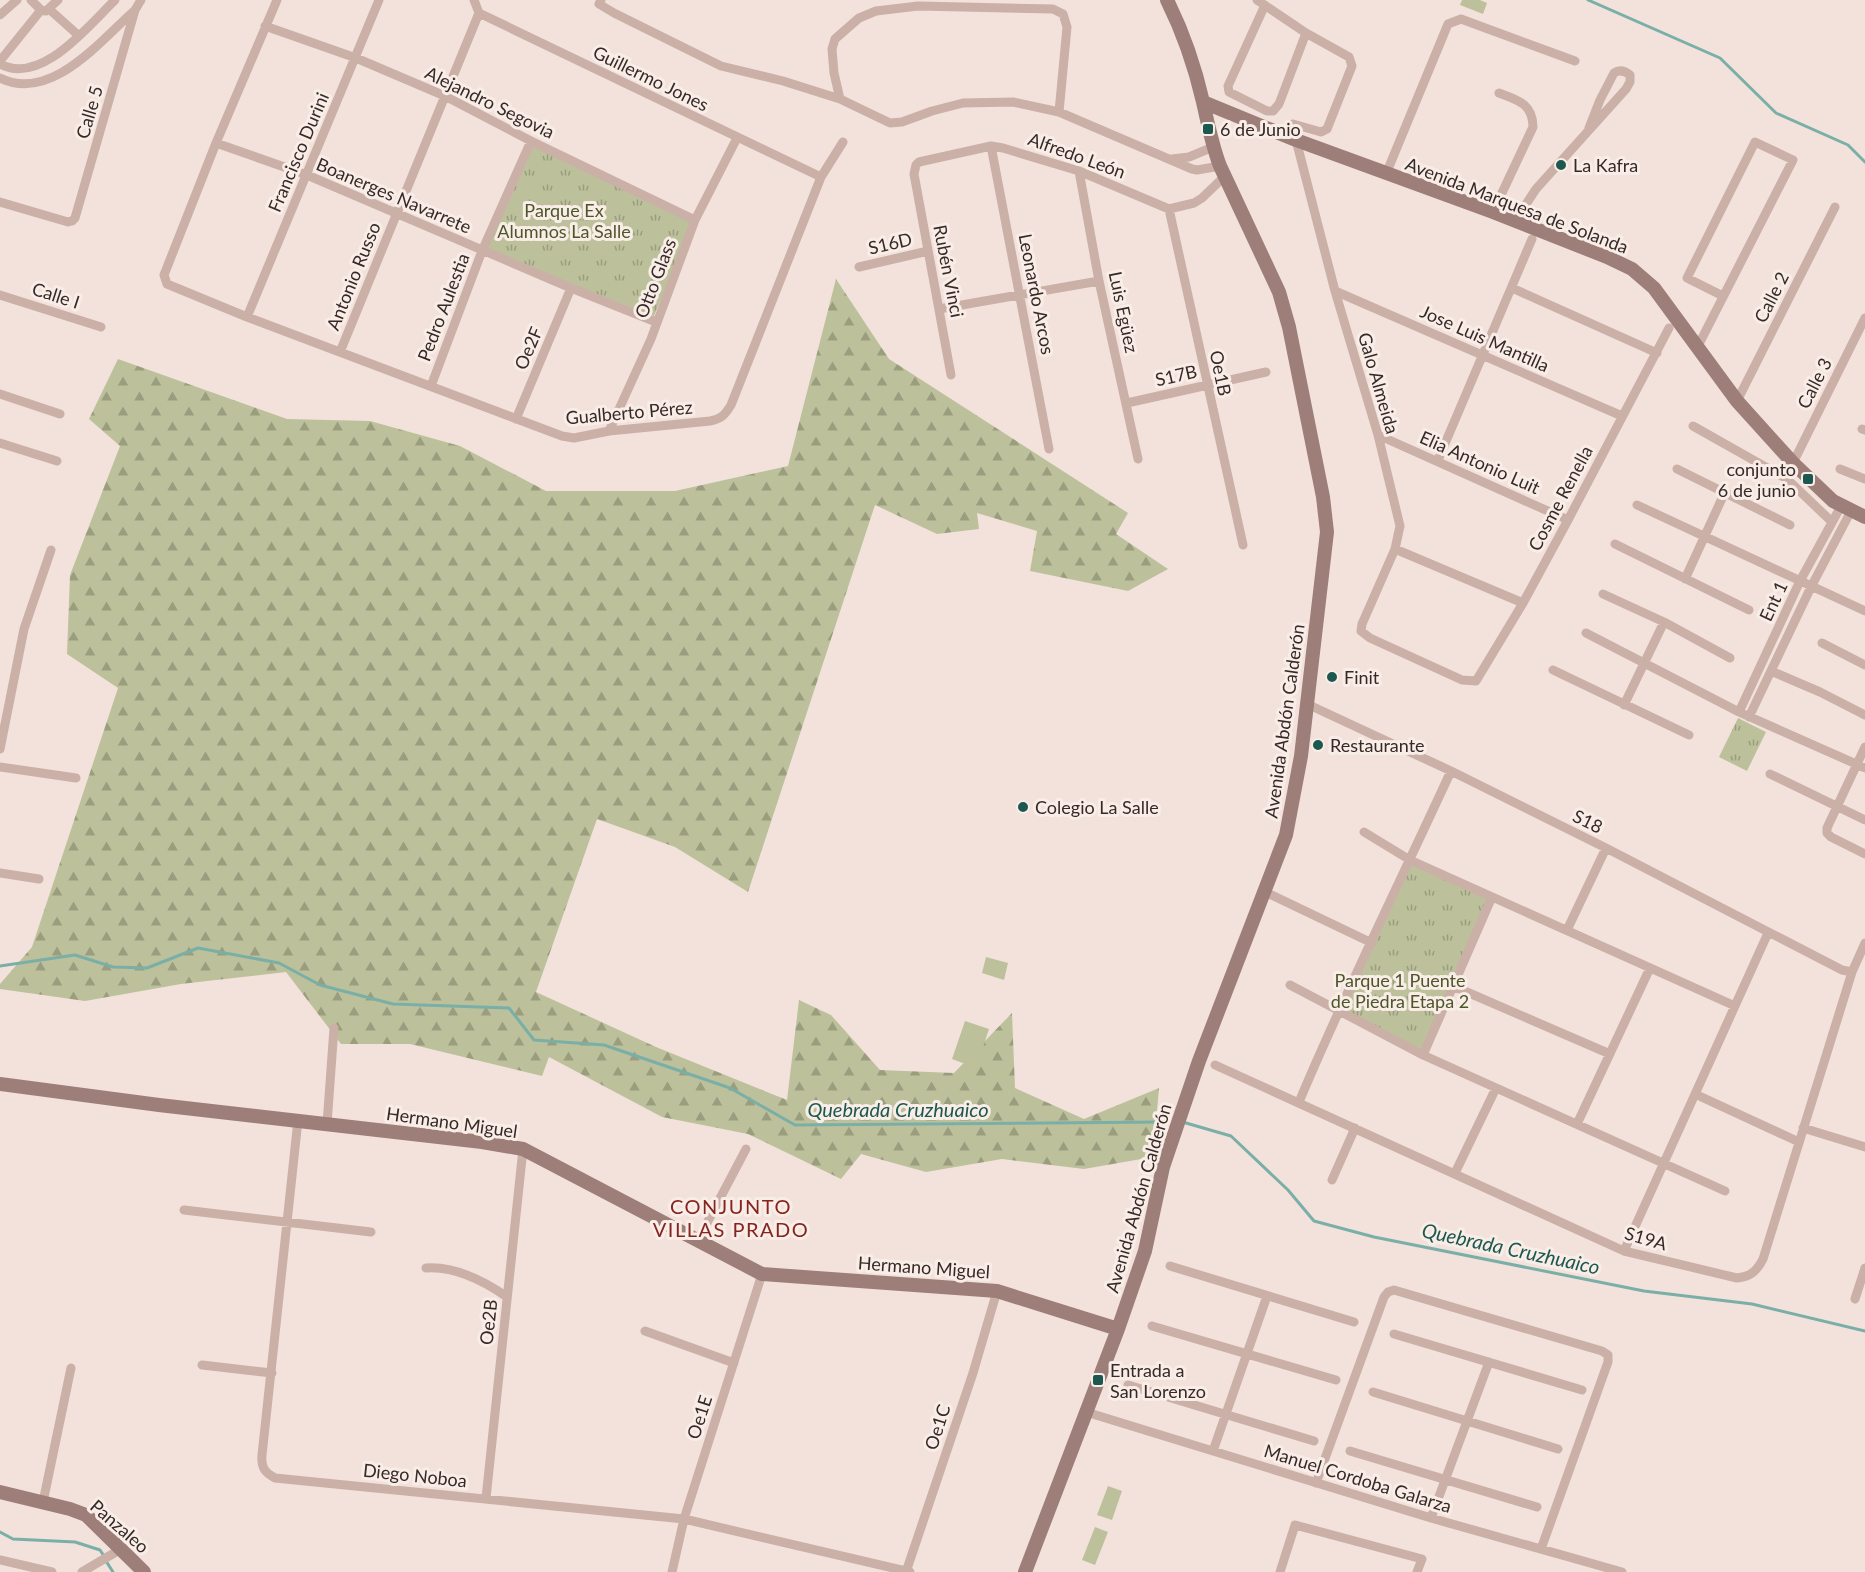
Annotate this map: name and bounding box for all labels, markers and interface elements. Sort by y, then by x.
street label: Guillermo Jones [590,41,713,116]
street label: Alejandro Segovia [422,61,558,143]
street label: Calle 5 [71,83,107,141]
street label: Francisco Durini [263,89,333,215]
place label: 6 de Junio [1220,118,1301,140]
marker: 6 de Junio [1201,122,1215,136]
street label: Alfredo León [1025,127,1129,183]
street label: Boanerges Navarrete [313,152,475,238]
street label: Avenida Marquesa de Solanda [1402,152,1632,258]
place label: La Kafra [1573,154,1638,176]
marker: La Kafra [1554,158,1568,172]
park label: Parque Ex Alumnos La Salle [497,199,631,242]
street label: Antonio Russo [321,219,385,333]
street label: Rubén Vinci [929,223,969,319]
street label: S16D [866,227,914,259]
street label: Leonardo Arcos [1015,232,1060,356]
street label: Otto Glass [630,235,680,321]
street label: Pedro Aulestia [412,250,474,364]
street label: Calle 2 [1749,268,1793,326]
street label: Luis Egüez [1105,269,1143,355]
street label: Calle I [29,277,83,313]
street label: Jose Luis Mantilla [1417,300,1553,376]
street label: Oe2F [509,323,547,373]
street label: Galo Almeida [1354,330,1404,436]
street label: Oe1B [1205,348,1237,398]
street label: Calle 3 [1792,354,1836,412]
street label: S17B [1153,360,1199,390]
street label: Gualberto Pérez [565,395,693,429]
street label: Elia Antonio Luit [1416,426,1544,499]
street label: Cosme Renella [1523,442,1597,554]
place label: conjunto 6 de junio [1718,458,1796,501]
marker: conjunto 6 de junio [1801,472,1815,486]
street label: Ent 1 [1754,578,1792,624]
street label: Avenida Abdón Calderón [1259,623,1309,819]
place label: Finit [1344,666,1380,688]
marker: Finit [1325,670,1339,684]
place label: Restaurante [1330,734,1425,756]
marker: Restaurante [1311,738,1325,752]
place label: Colegio La Salle [1035,796,1159,818]
marker: Colegio La Salle [1016,800,1030,814]
street label: S18 [1569,804,1607,838]
park label: Parque 1 Puente de Piedra Etapa 2 [1331,969,1469,1012]
water label: Quebrada Cruzhuaico [807,1097,989,1121]
street label: Avenida Abdón Calderón [1100,1101,1176,1295]
street label: Hermano Miguel [385,1102,519,1142]
district label: CONJUNTO VILLAS PRADO [653,1194,809,1241]
water label: Quebrada Cruzhuaico [1420,1217,1602,1279]
street label: S19A [1622,1222,1670,1255]
street label: Hermano Miguel [857,1251,991,1283]
street label: Oe2B [475,1298,501,1346]
place label: Entrada a San Lorenzo [1110,1359,1206,1402]
marker: Entrada a San Lorenzo [1091,1373,1105,1387]
street label: Oe1E [682,1392,716,1442]
street label: Oe1C [919,1402,955,1452]
street label: Manuel Cordoba Galarza [1262,1439,1454,1517]
street label: Diego Noboa [362,1459,468,1491]
street label: Panzaleo [86,1495,154,1557]

